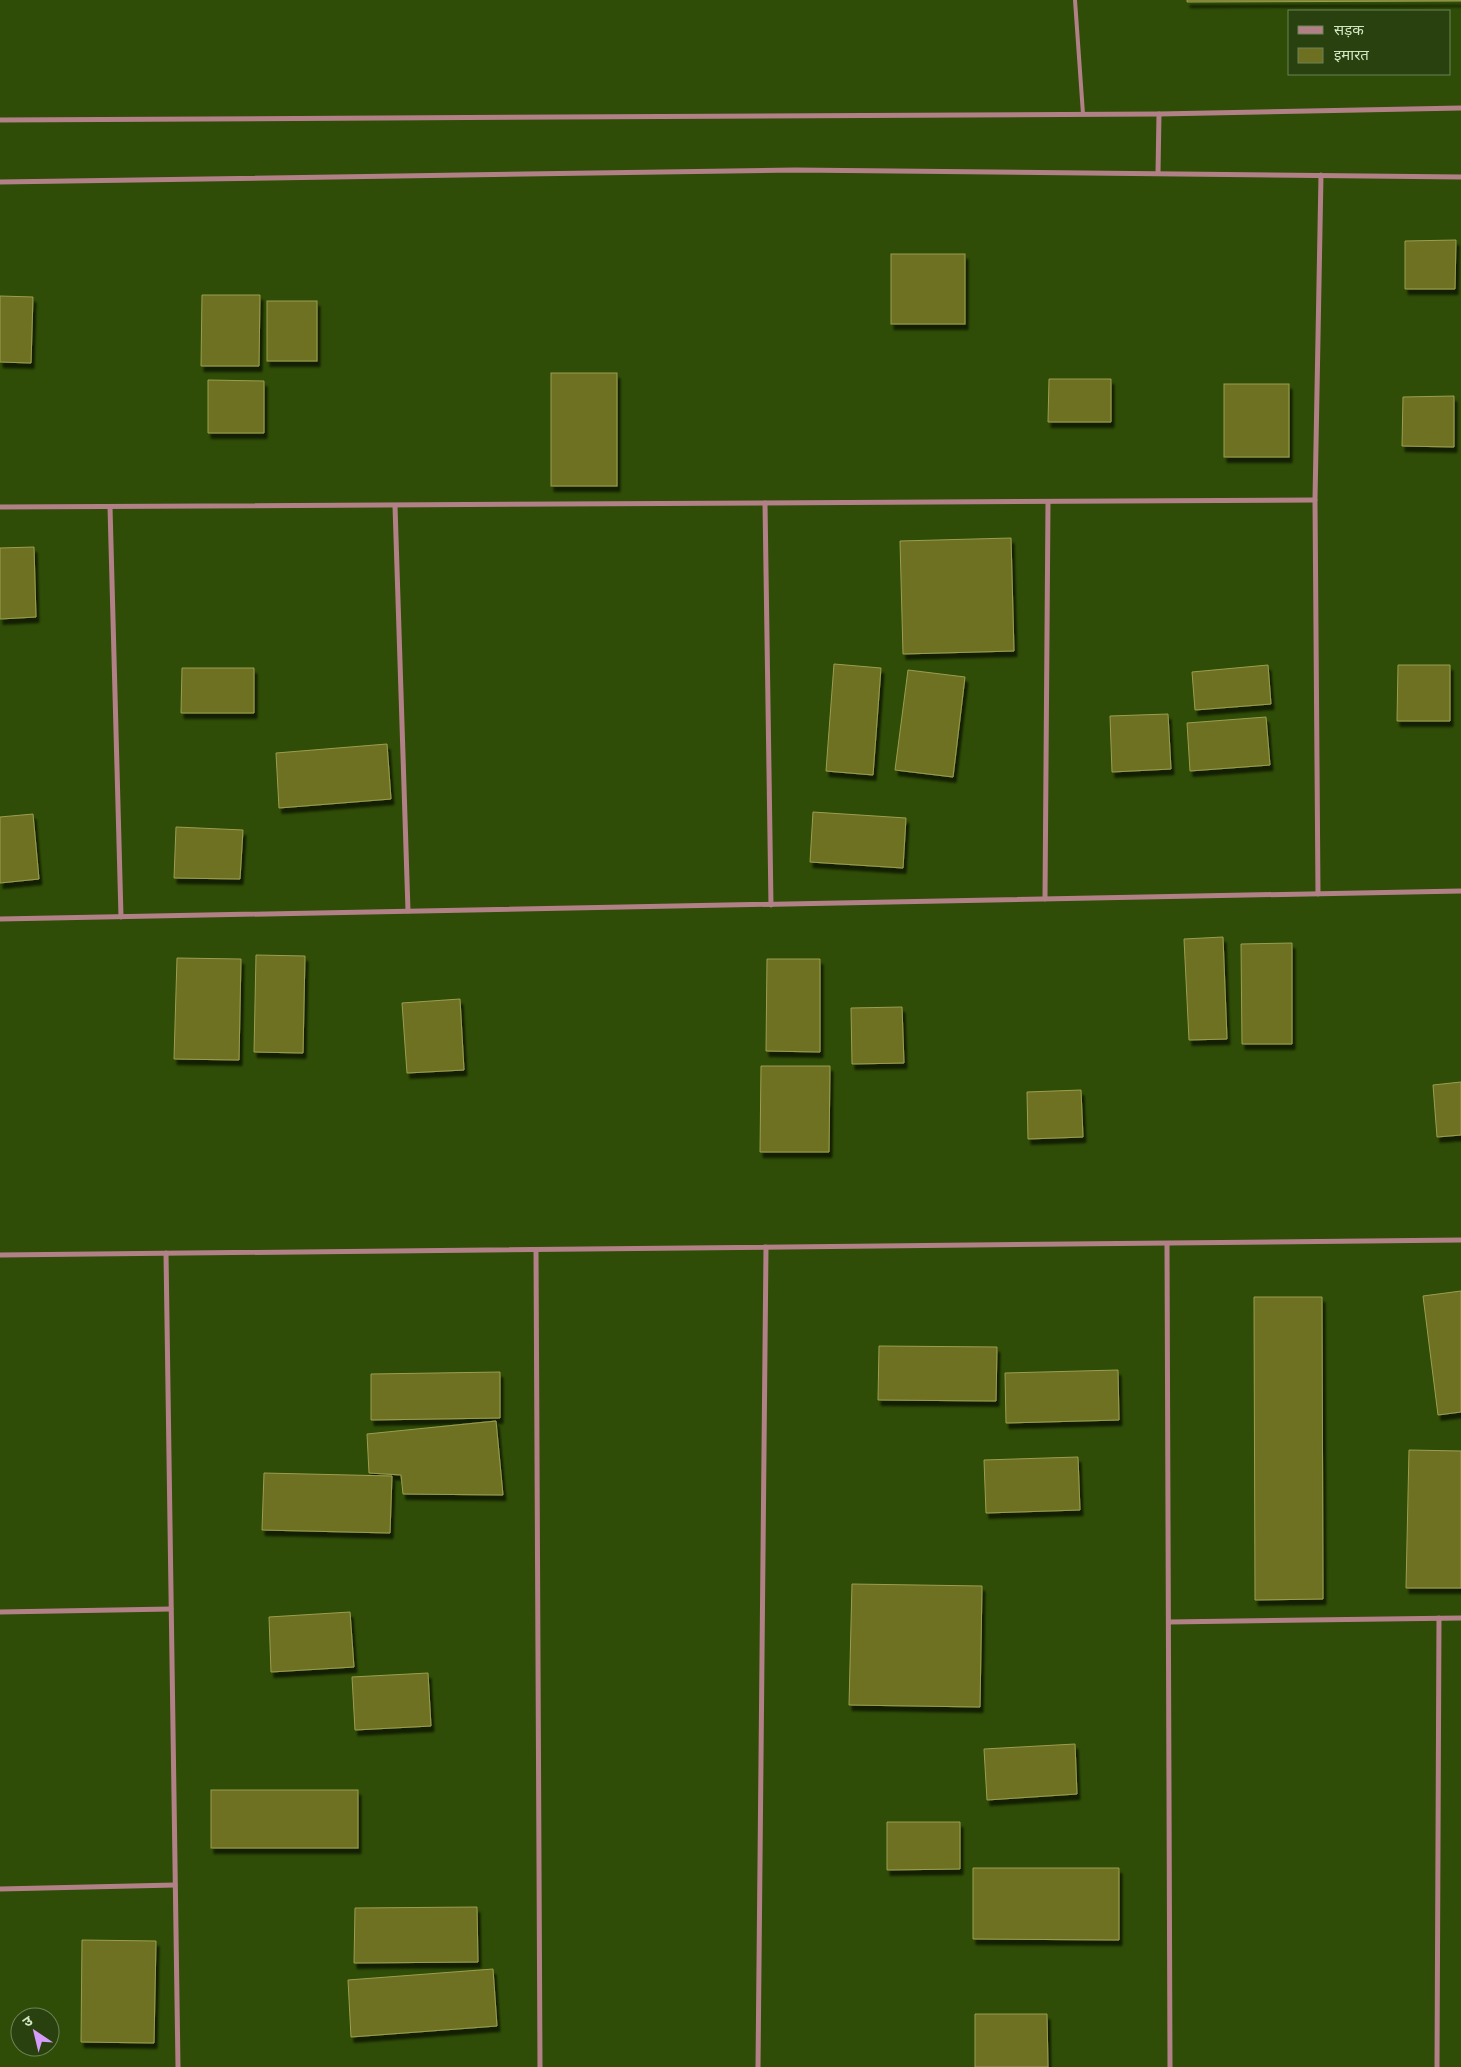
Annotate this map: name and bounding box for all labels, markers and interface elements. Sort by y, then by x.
legend [1288,10,1451,75]
text: सड़क [1334,21,1364,39]
text: इमारत [1334,46,1369,64]
north arrow [10,2007,60,2057]
text: उ [20,2012,37,2031]

